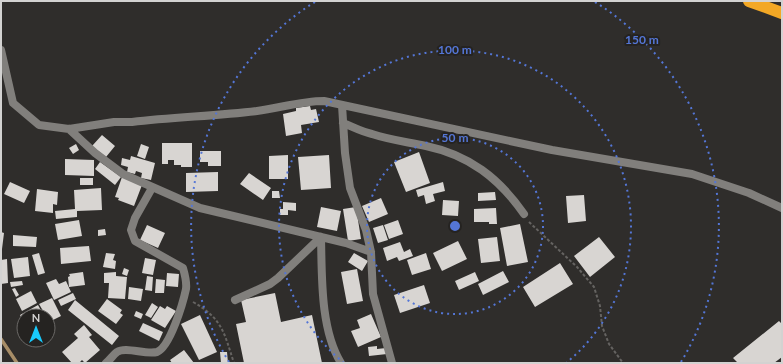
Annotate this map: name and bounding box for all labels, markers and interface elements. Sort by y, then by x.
text: 150 m [625,32,659,47]
text: 100 m [438,42,472,57]
text: 50 m [442,130,468,145]
centre of rings [448,219,462,233]
north arrow [16,308,56,348]
text: N [32,311,40,324]

